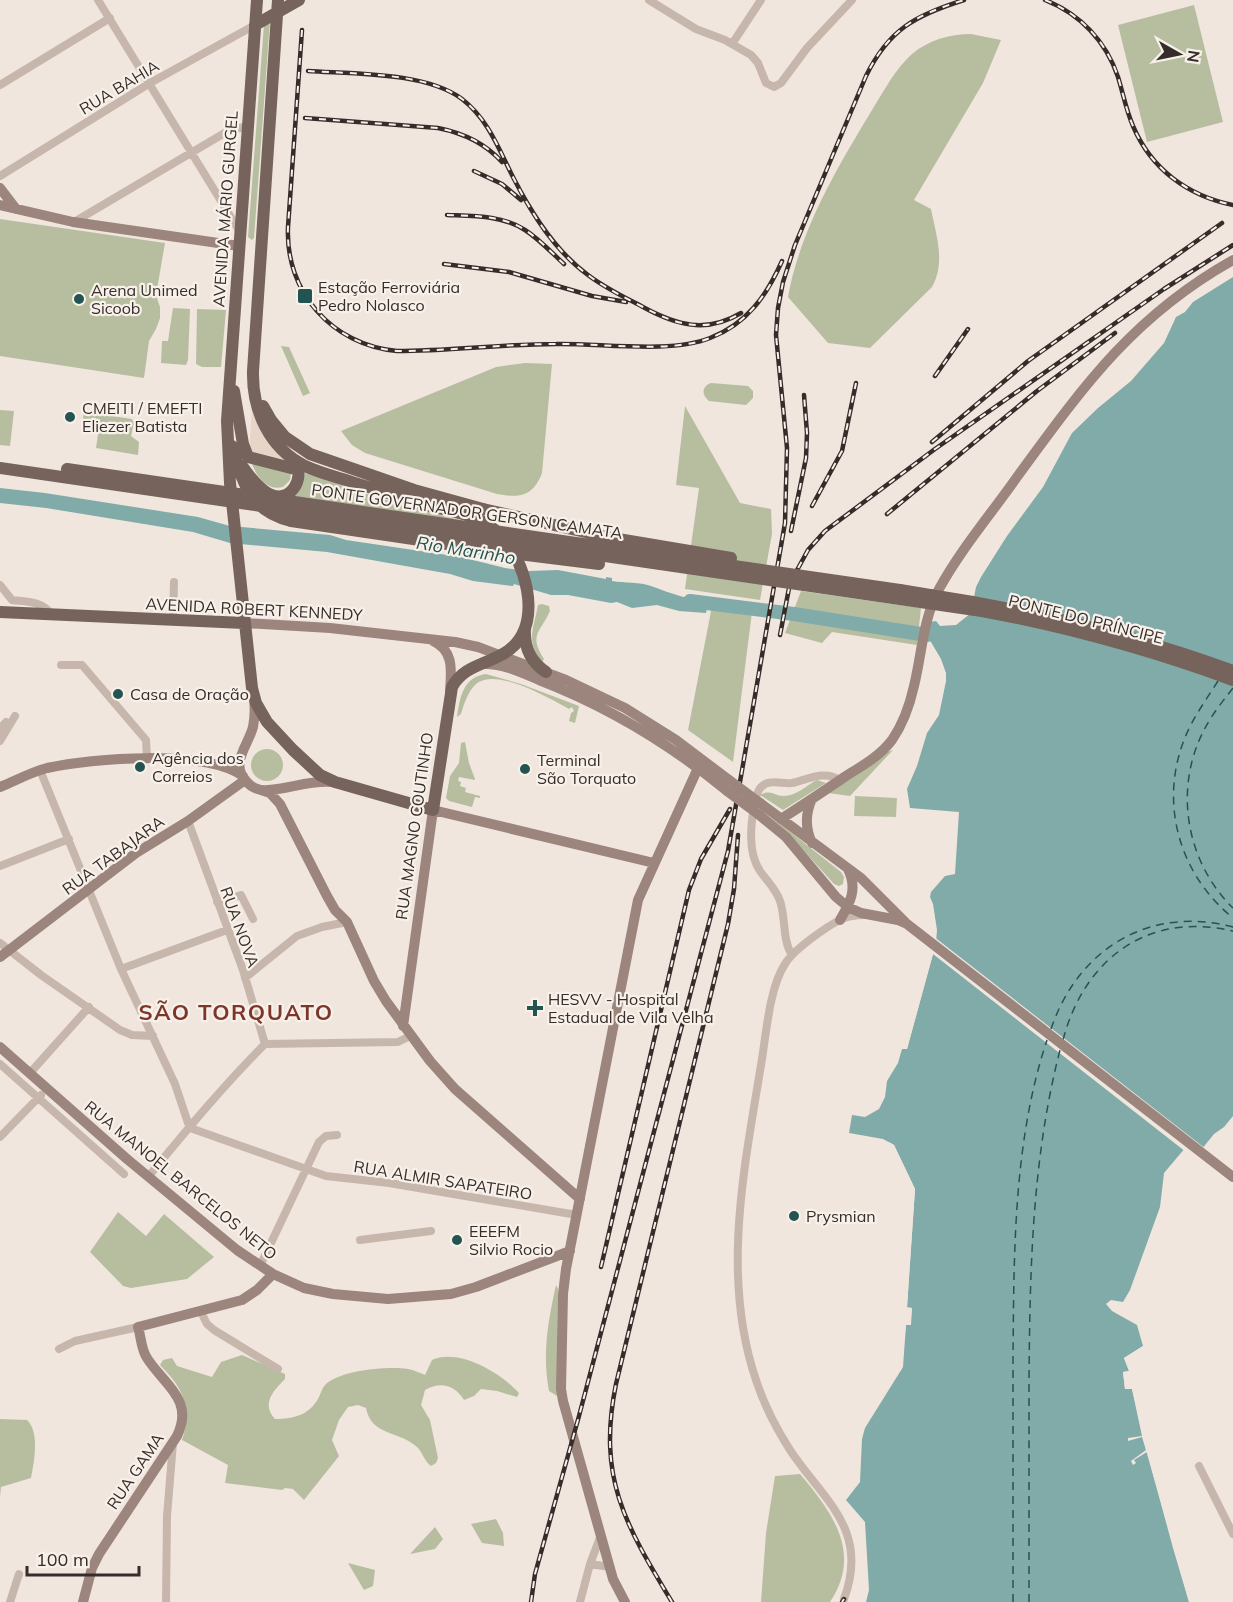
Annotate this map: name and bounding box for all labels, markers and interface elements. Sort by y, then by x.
north arrow [1149,24,1209,84]
text: N [1183,49,1205,64]
street label: RUA BAHIA [76,55,163,119]
street label: AVENIDA MÁRIO GURGEL [208,110,242,308]
place label: Estação Ferroviária Pedro Nolasco [318,277,460,315]
place label: Arena Unimed Sicoob [91,280,198,318]
marker: Estação Ferroviária Pedro Nolasco [296,287,314,305]
marker: Arena Unimed Sicoob [72,292,86,306]
place label: CMEITI / EMEFTI Eliezer Batista [82,398,202,436]
marker: CMEITI / EMEFTI Eliezer Batista [63,410,77,424]
street label: PONTE GOVERNADOR GERSON CAMATA [310,479,624,543]
water label: Rio Marinho [415,531,517,569]
street label: PONTE DO PRÍNCIPE [1007,590,1165,648]
street label: AVENIDA ROBERT KENNEDY [145,593,363,625]
place label: Casa de Oração [130,684,249,704]
marker: Casa de Oração [111,687,125,701]
street label: RUA MAGNO COUTINHO [391,731,437,921]
place label: Agência dos Correios [152,748,244,786]
place label: Terminal São Torquato [537,750,636,788]
marker: Agência dos Correios [133,760,147,774]
marker: Terminal São Torquato [518,762,532,776]
street label: RUA TABAJARA [58,811,168,899]
street label: RUA NOVA [216,884,264,970]
place label: HESVV - Hospital Estadual de Vila Velha [548,989,714,1027]
district label: SÃO TORQUATO [138,998,334,1026]
marker: HESVV - Hospital Estadual de Vila Velha [526,999,544,1017]
street label: RUA MANOEL BARCELOS NETO [81,1096,281,1264]
street label: RUA ALMIR SAPATEIRO [352,1156,534,1204]
place label: Prysmian [806,1206,876,1226]
marker: Prysmian [787,1209,801,1223]
place label: EEEFM Silvio Rocio [469,1221,553,1259]
marker: EEEFM Silvio Rocio [450,1233,464,1247]
street label: RUA GAMA [102,1429,168,1513]
scale bar [27,1539,140,1577]
text: 100 m [36,1548,89,1571]

